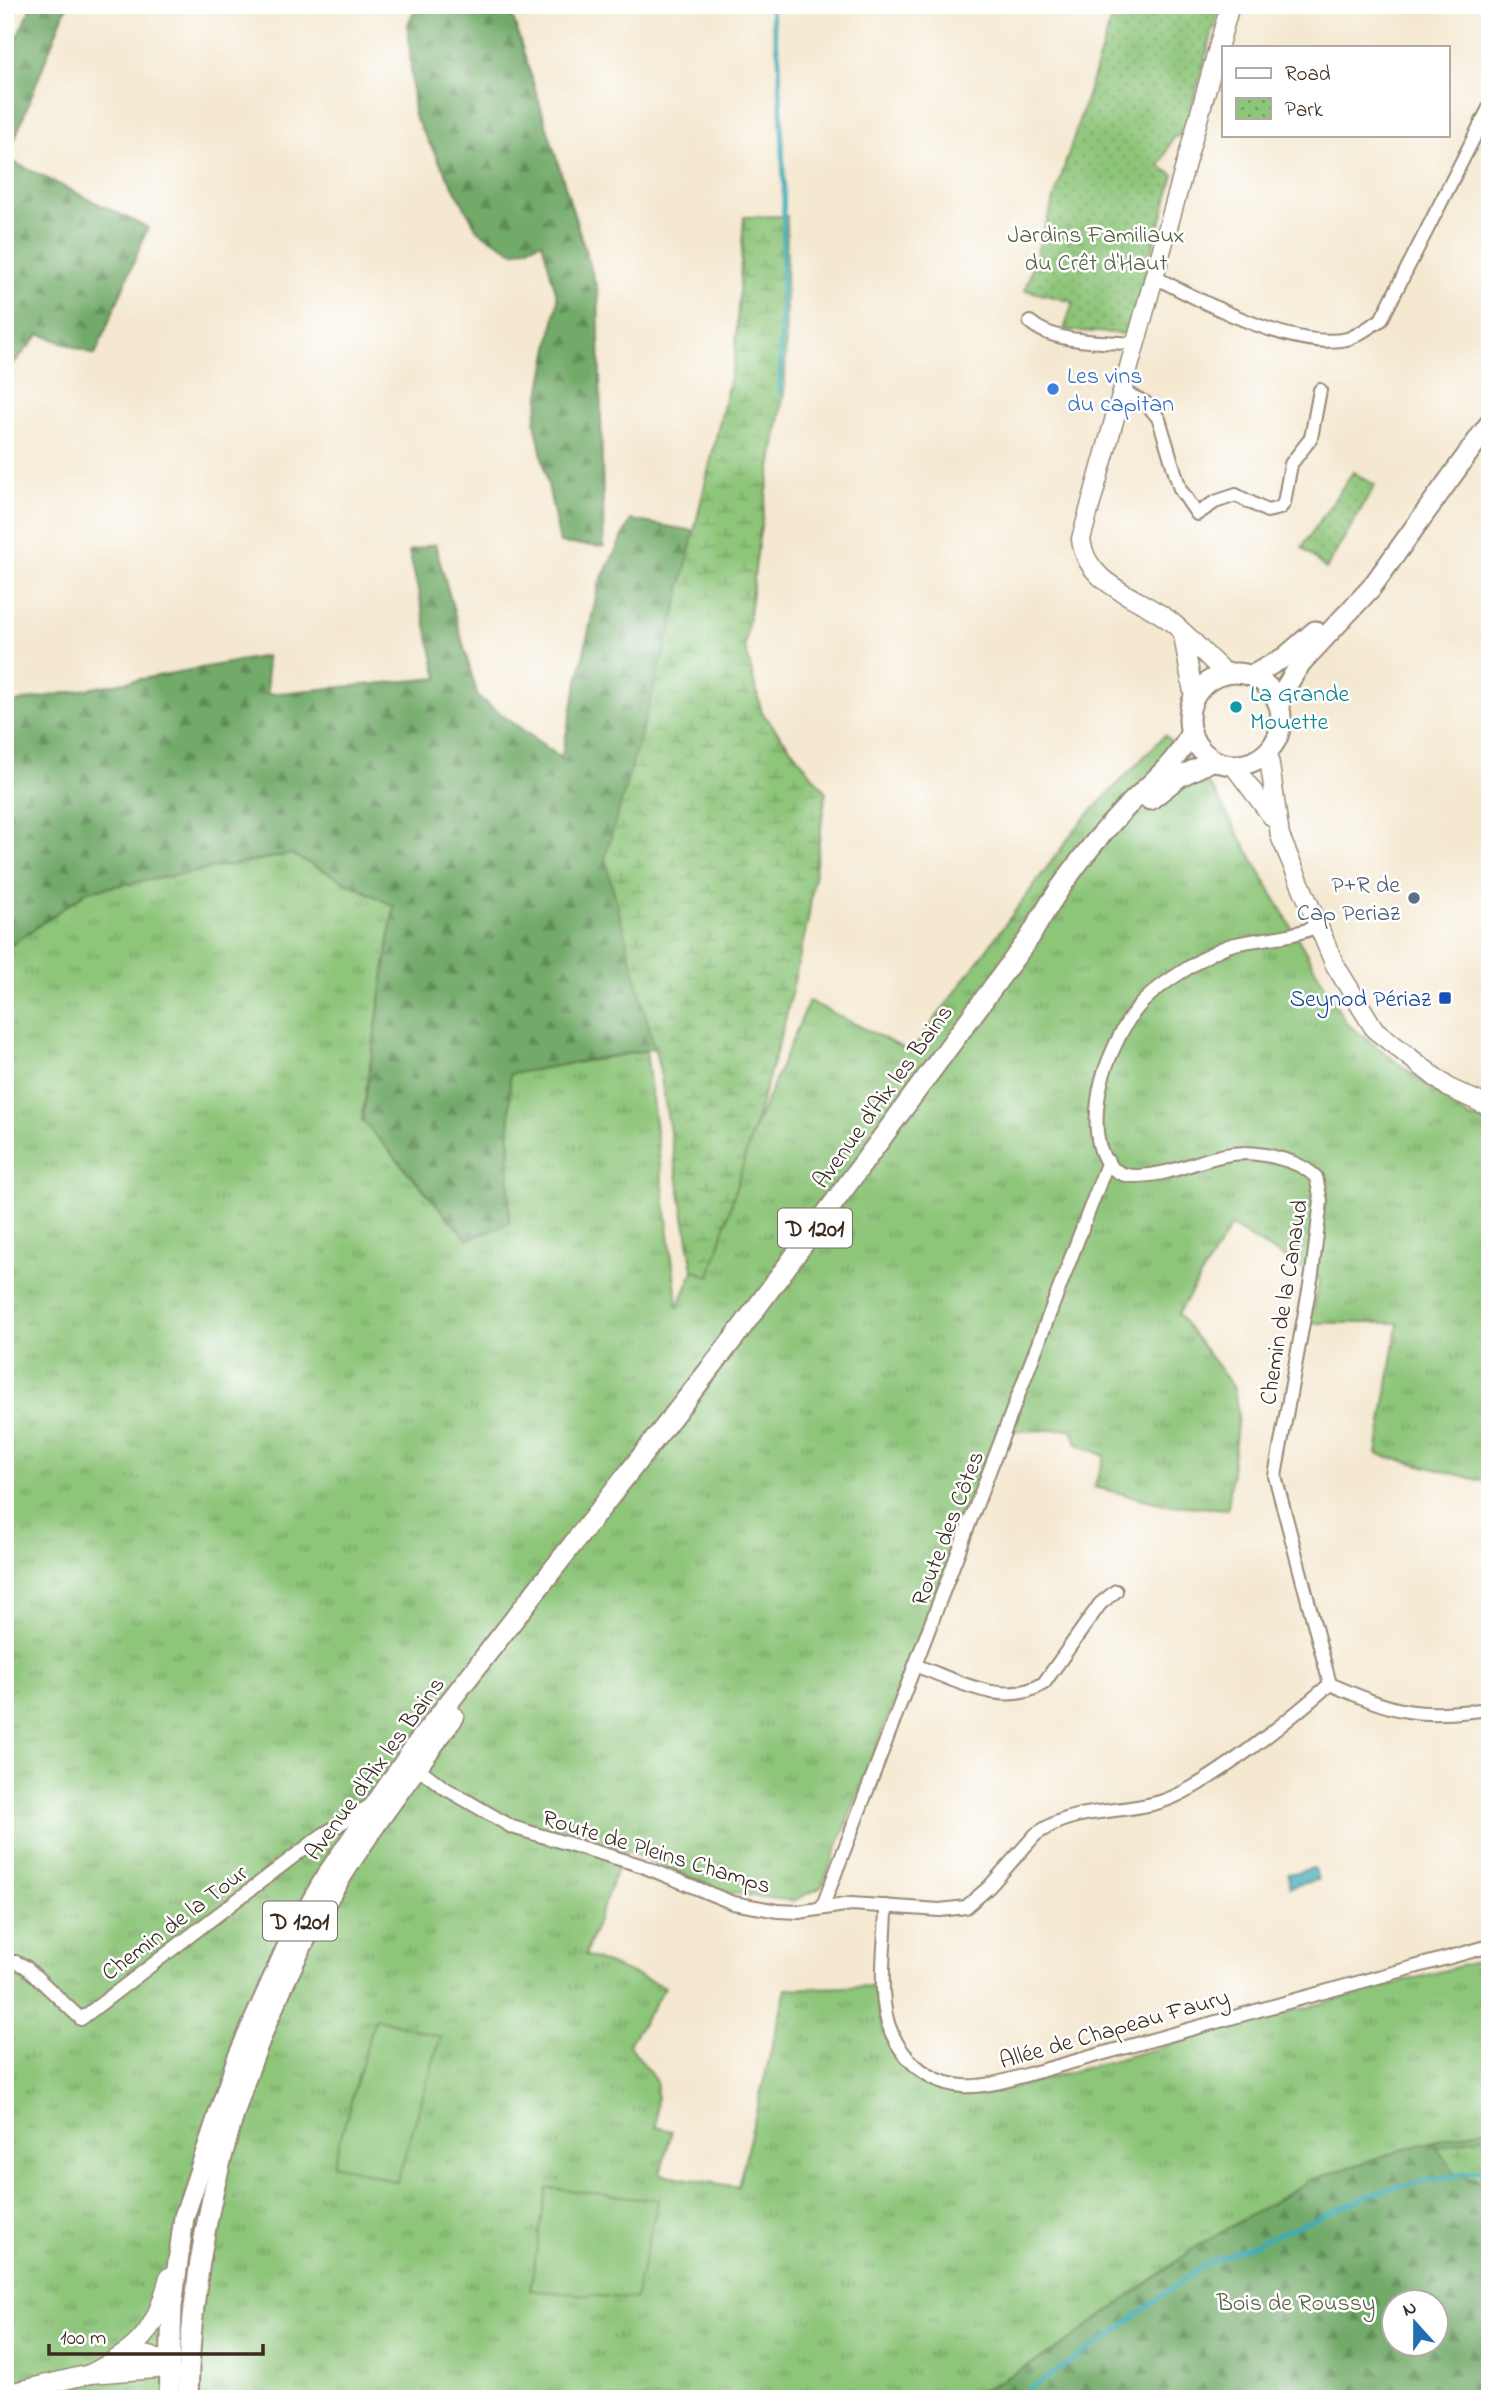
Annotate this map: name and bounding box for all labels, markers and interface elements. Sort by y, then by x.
legend [1222,46,1450,136]
text: Road [1285,60,1331,90]
text: Park [1285,96,1324,126]
park label: Jardins Familiaux du Crêt d'Haut [1007,219,1185,282]
place label: Les vins du capitan [1067,360,1174,423]
marker: Les vins du capitan [1045,381,1061,397]
place label: La Grande Mouette [1250,678,1350,741]
marker: La Grande Mouette [1228,699,1244,715]
place label: P+R de Cap Periaz [1297,869,1401,932]
marker: P+R de Cap Periaz [1406,890,1422,906]
place label: Seynod Périaz [1290,983,1432,1019]
marker: Seynod Périaz [1437,990,1453,1006]
street label: Avenue d'Aix les Bains [805,998,963,1197]
street label: Chemin de la Canaud [1252,1197,1319,1408]
road number: D 1201 [778,1208,852,1247]
street label: Route des Côtes [904,1446,995,1611]
street label: Avenue d'Aix les Bains [297,1670,455,1869]
street label: Route de Pleins Champs [538,1802,775,1905]
street label: Chemin de la Tour [95,1857,257,1991]
road number: D 1201 [263,1902,337,1940]
street label: Allée de Chapeau Faury [996,1981,1234,2081]
park label: Bois de Roussy [1216,2287,1375,2323]
north arrow [1380,2288,1450,2358]
text: N [1399,2294,1421,2324]
scale bar [49,2313,262,2357]
text: 100 m [60,2324,106,2354]

